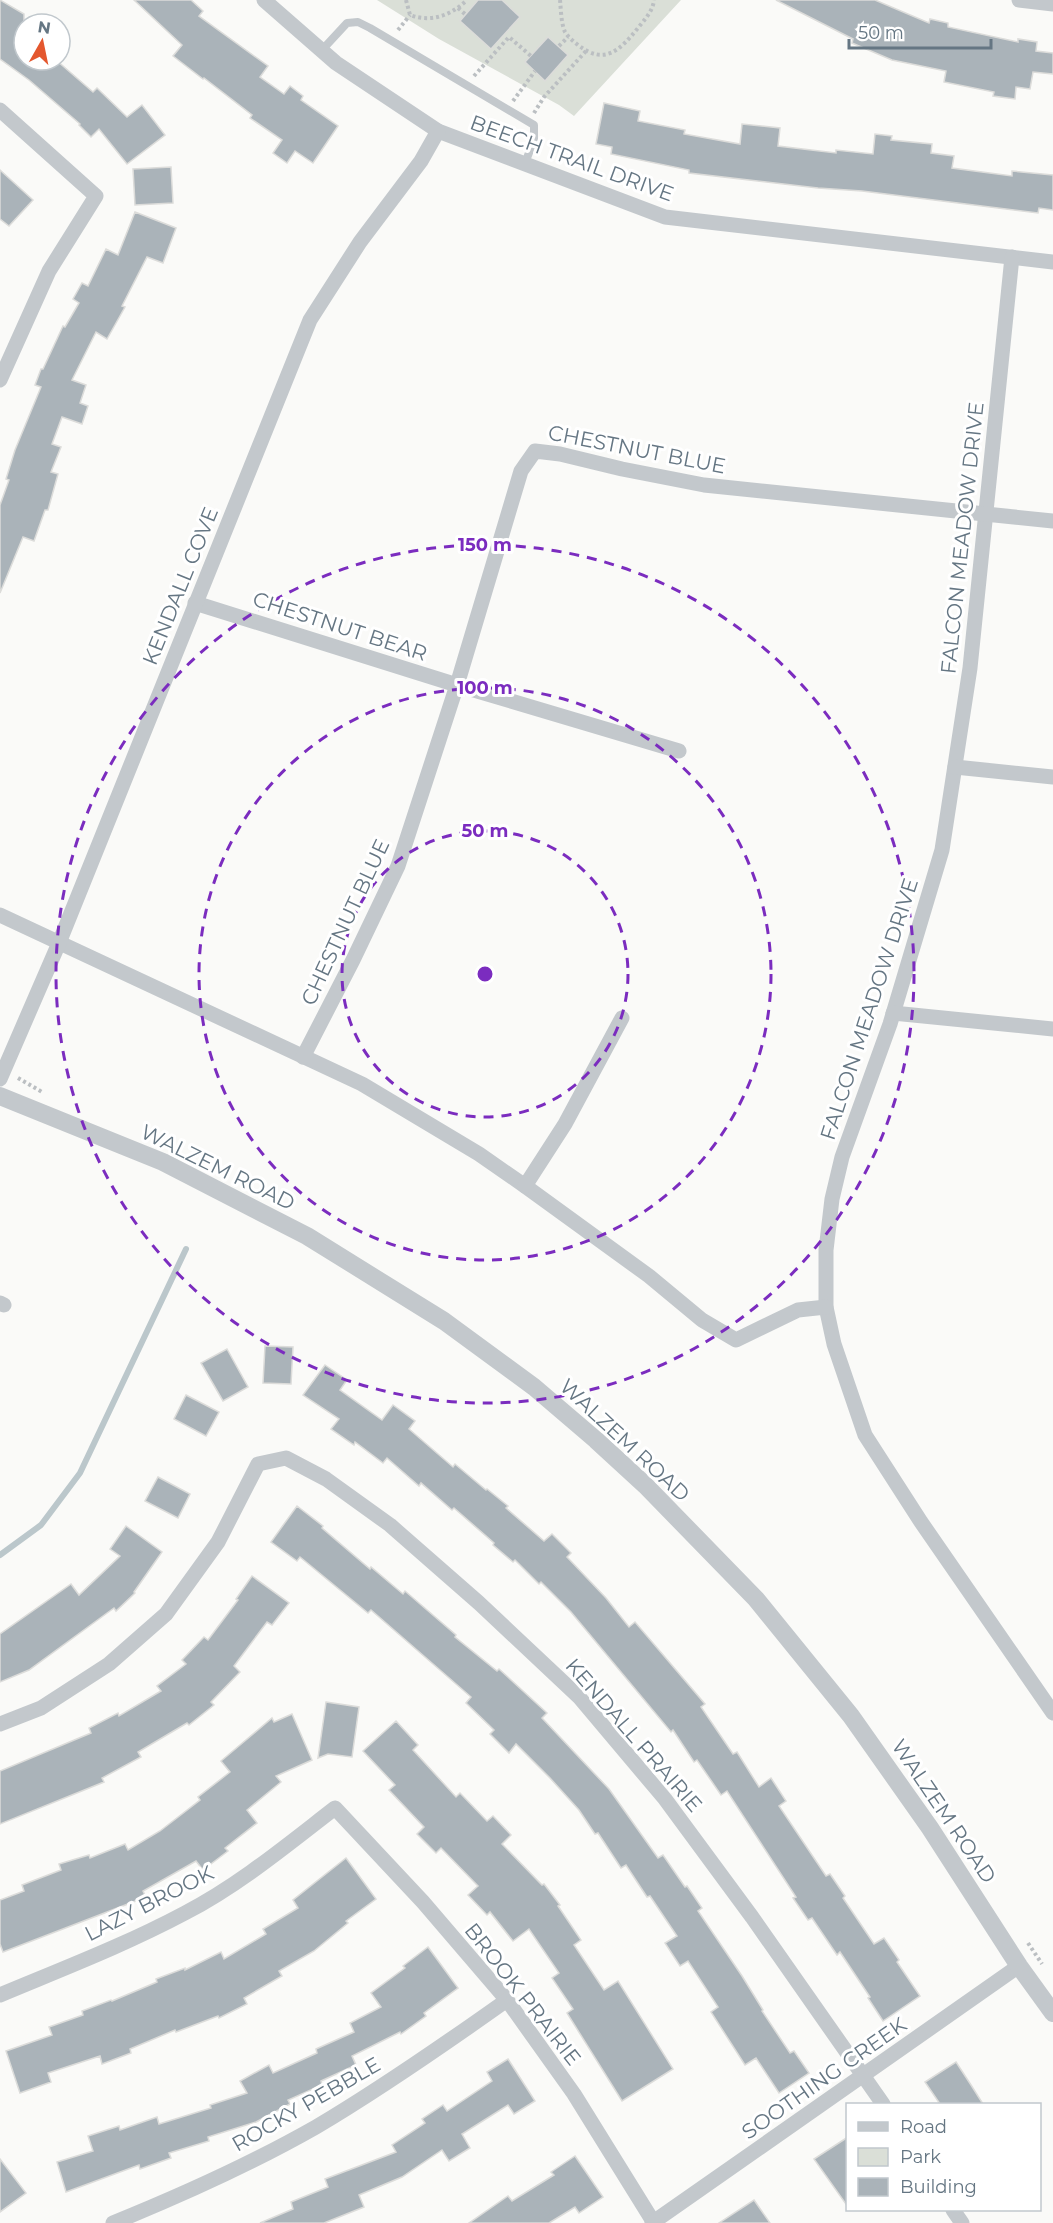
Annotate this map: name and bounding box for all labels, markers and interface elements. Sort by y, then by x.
north arrow [12,12,72,72]
scale bar [849,12,992,50]
text: N [36,17,52,38]
text: 50 m [858,22,904,44]
street label: BEECH TRAIL DRIVE [467,110,677,206]
street label: FALCON MEADOW DRIVE [935,401,989,675]
street label: CHESTNUT BLUE [546,420,728,478]
street label: KENDALL COVE [137,503,223,669]
text: 150 m [458,534,512,556]
street label: CHESTNUT BEAR [250,586,430,666]
text: 100 m [457,677,513,699]
text: 50 m [462,820,508,842]
street label: CHESTNUT BLUE [296,835,394,1009]
street label: FALCON MEADOW DRIVE [815,875,923,1143]
centre of rings [475,964,495,984]
street label: WALZEM ROAD [137,1119,299,1215]
street label: WALZEM ROAD [555,1373,695,1507]
street label: KENDALL PRAIRIE [560,1653,708,1817]
street label: WALZEM ROAD [887,1734,1001,1888]
street label: LAZY BROOK [80,1860,218,1946]
street label: BROOK PRAIRIE [460,1918,586,2070]
street label: SOOTHING CREEK [737,2012,911,2144]
street label: ROCKY PEBBLE [227,2051,385,2157]
legend [846,2103,1041,2211]
text: Road [900,2116,947,2138]
text: Park [900,2146,941,2168]
text: Building [900,2176,977,2198]

